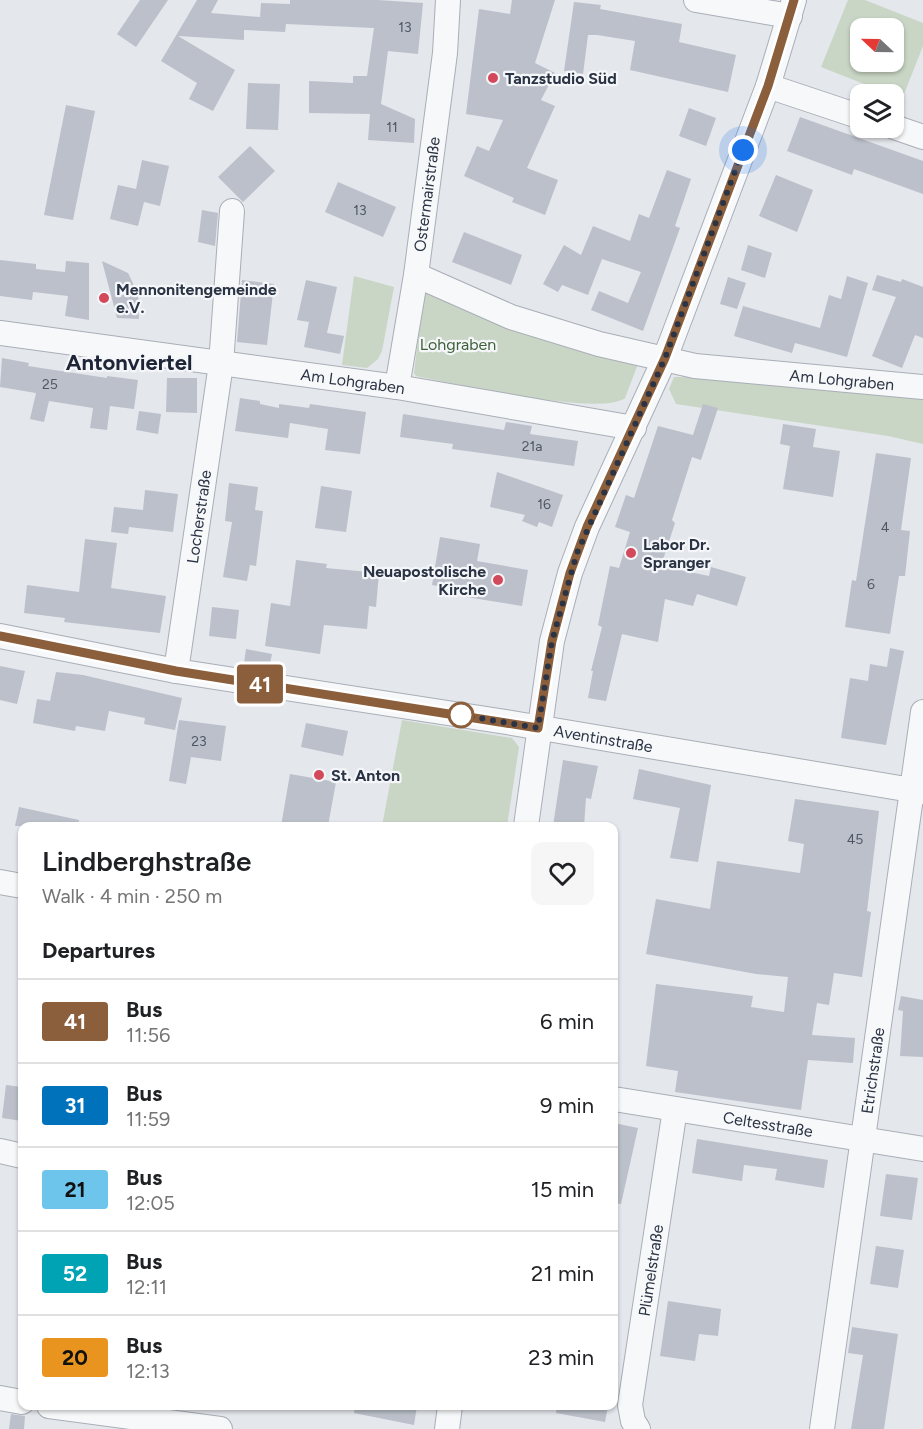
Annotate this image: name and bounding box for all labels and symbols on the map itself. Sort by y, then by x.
north arrow [850,18,904,72]
house number: 13 [398,19,412,36]
place label: Tanzstudio Süd [505,69,617,88]
marker: Tanzstudio Süd [486,71,500,85]
house number: 11 [386,119,398,136]
street label: Ostermairstraße [410,135,444,253]
your location [728,135,758,165]
house number: 13 [353,202,367,219]
place label: Mennonitengemeinde e.V. [116,280,277,317]
marker: Mennonitengemeinde e.V. [97,291,111,305]
park label: Lohgraben [420,335,496,354]
district label: Antonviertel [66,349,192,376]
street label: Am Lohgraben [299,364,406,398]
street label: Am Lohgraben [789,365,895,394]
house number: 25 [42,376,58,393]
house number: 21a [522,438,542,455]
street label: Locherstraße [182,468,215,565]
house number: 16 [537,496,551,513]
house number: 4 [881,519,890,536]
place label: Labor Dr. Spranger [643,535,711,572]
marker: Labor Dr. Spranger [624,546,638,560]
place label: Neuapostolische Kirche [363,562,486,599]
marker: Neuapostolische Kirche [491,573,505,587]
house number: 6 [867,576,875,593]
line badge: 41 [233,664,287,704]
unlabelled marker [448,702,474,728]
street label: Aventinstraße [552,721,654,756]
house number: 23 [191,733,207,750]
place label: St. Anton [331,766,400,785]
marker: St. Anton [312,768,326,782]
house number: 45 [847,831,863,848]
street label: Etrichstraße [857,1026,888,1115]
street label: Celtesstraße [722,1107,815,1141]
street label: Plümelstraße [634,1223,667,1317]

